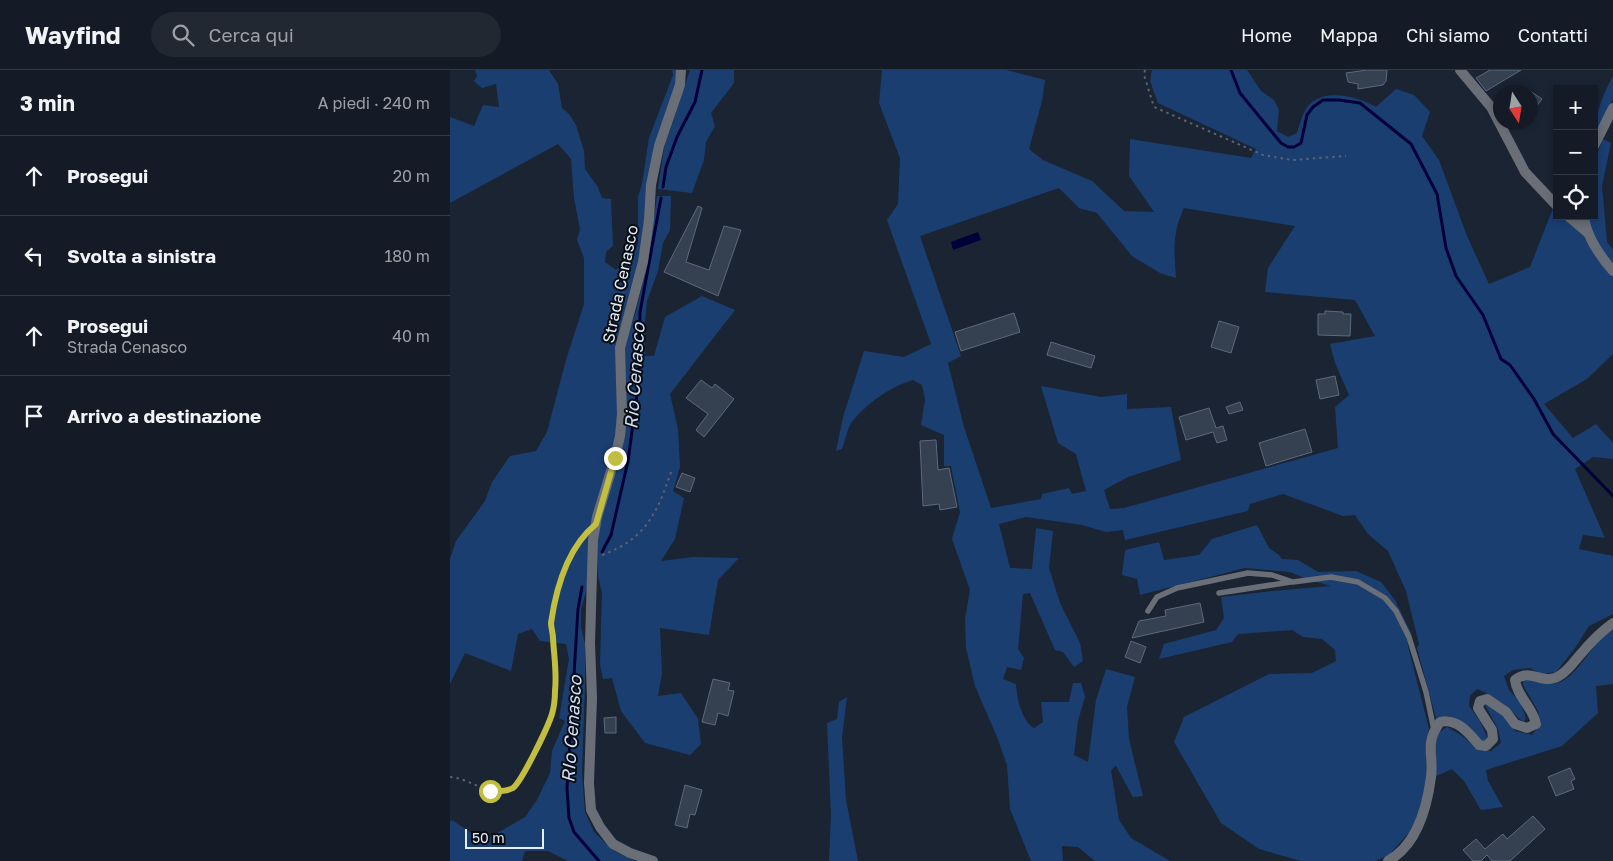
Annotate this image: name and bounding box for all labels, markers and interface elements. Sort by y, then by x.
search box [151,12,501,57]
text: Wayfind [25,20,121,49]
icon: search [169,21,197,49]
text: Cerca qui [209,23,294,46]
text: Home [1241,24,1292,46]
text: Mappa [1320,24,1378,46]
text: Chi siamo [1406,24,1490,46]
text: Contatti [1518,24,1588,46]
north arrow [1493,85,1538,130]
map controls [1553,85,1598,220]
button: + [1553,85,1598,130]
text: 3 min [20,90,75,116]
text: A piedi · 240 m [318,93,430,113]
button: − [1553,130,1598,175]
icon: ahead [20,162,48,190]
text: Prosegui [67,164,148,187]
text: 20 m [393,166,430,186]
button: locate [1553,175,1598,220]
street label: Strada Cenasco [598,223,642,345]
icon: left [20,242,48,270]
text: Svolta a sinistra [67,244,216,267]
text: 180 m [384,246,430,266]
text: Prosegui [67,314,148,337]
water label: Rio Cenasco [619,321,649,430]
icon: ahead [20,322,48,350]
text: 40 m [392,326,430,346]
text: Strada Cenasco [67,337,187,357]
icon: arrive [20,402,48,430]
text: Arrivo a destinazione [67,404,261,427]
route end [604,447,627,470]
water label: RIo Cenasco [556,673,586,783]
route start [479,780,502,803]
scale bar [465,826,544,849]
text: 50 m [472,829,505,846]

